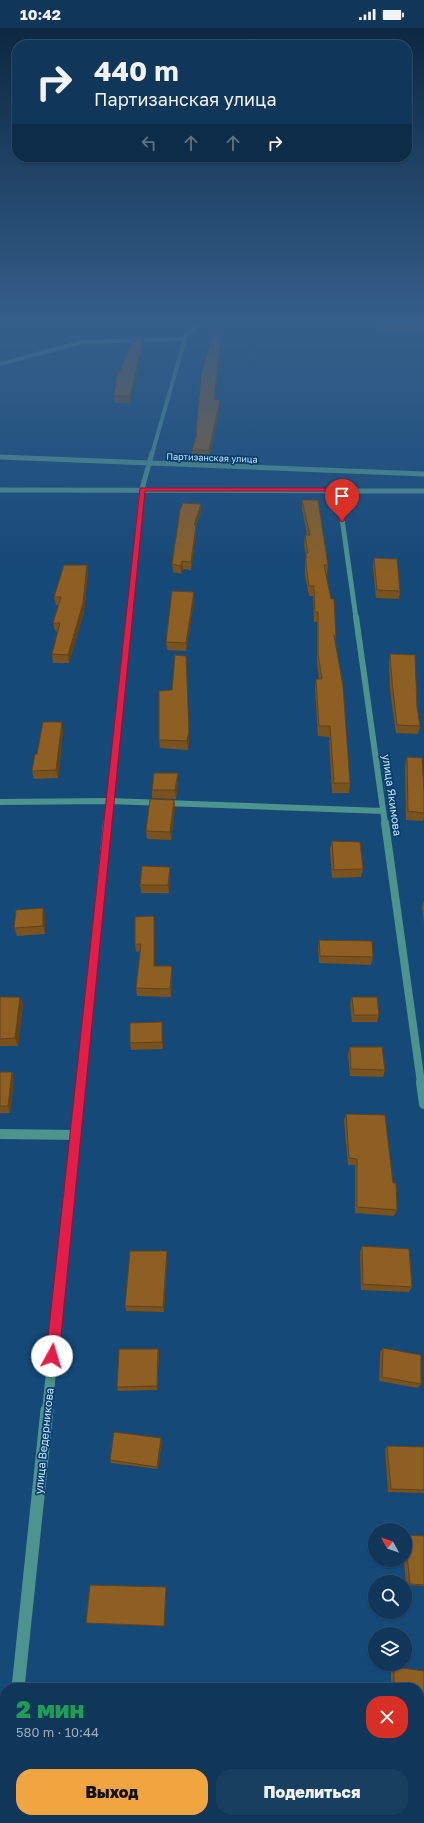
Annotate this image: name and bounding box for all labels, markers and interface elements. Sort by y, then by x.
text: 10:42 [20,5,61,23]
text: 440 m [94,54,179,87]
icon: right [28,56,80,108]
text: Партизанская улица [94,88,277,110]
icon: left [138,132,160,154]
icon: ahead [180,132,202,154]
icon: ahead [222,132,244,154]
icon: right [264,132,286,154]
street label: Партизанская улица [166,450,258,465]
pin [325,479,359,520]
icon: arrive [331,485,353,507]
street label: улица Якимова [380,753,405,837]
position arrow [31,1335,73,1377]
street label: улица Ведерникова [31,1387,56,1495]
north arrow [368,1523,412,1567]
map controls [368,1523,412,1671]
button: search [368,1575,412,1619]
button: layers [368,1627,412,1671]
text: 2 мин [16,1694,84,1723]
button: close [366,1696,408,1738]
text: 580 m · 10:44 [16,1724,99,1740]
button: Выход [16,1769,208,1815]
button: Поделиться [216,1769,408,1815]

